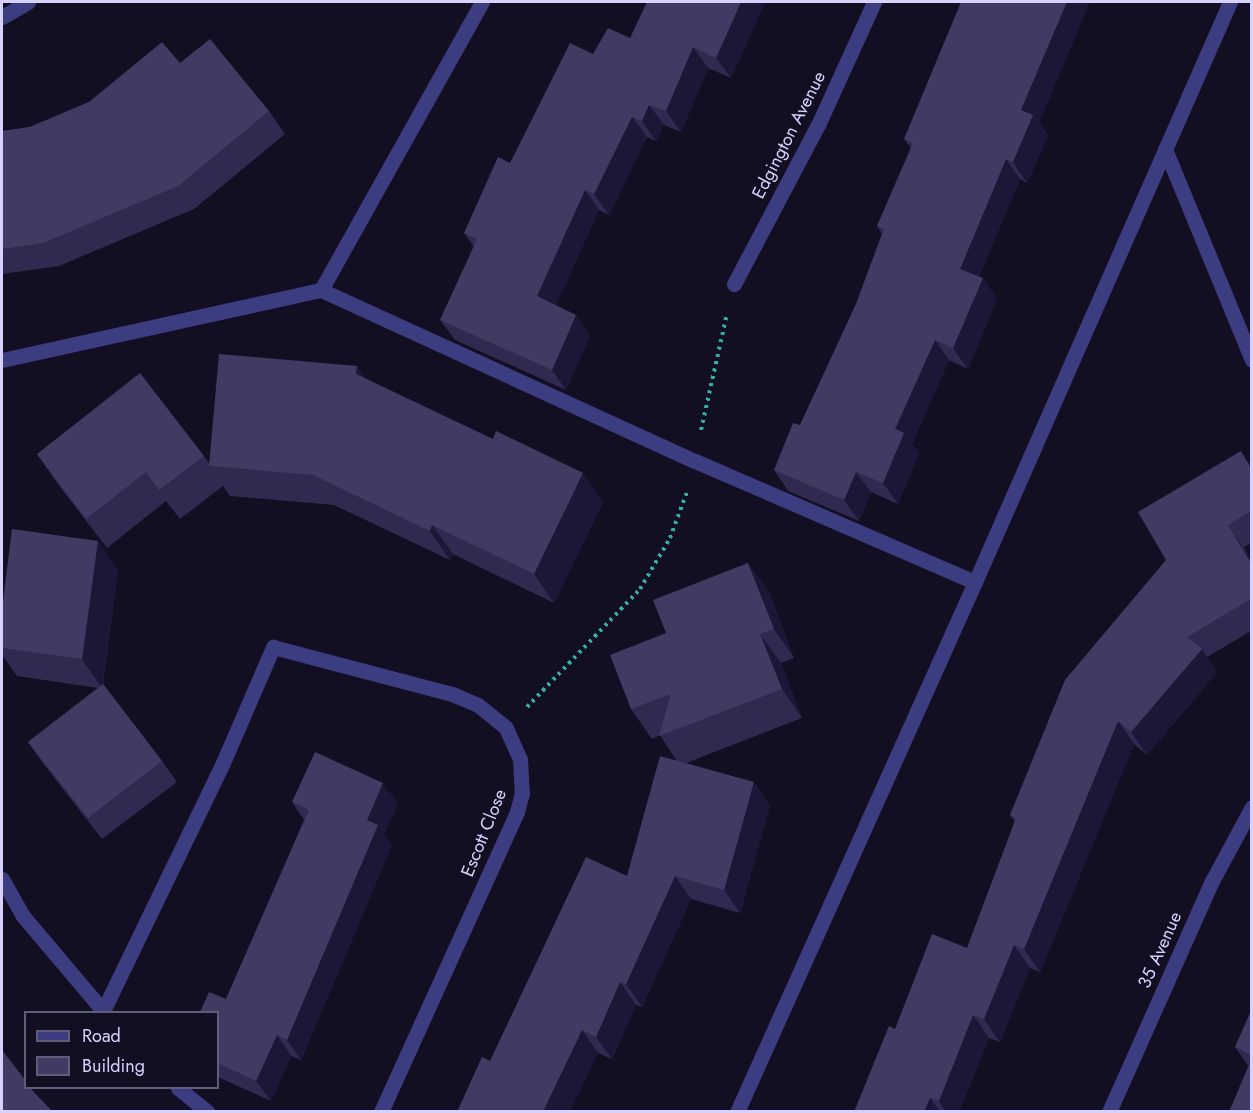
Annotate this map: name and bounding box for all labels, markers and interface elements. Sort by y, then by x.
street label: Edgington Avenue [748,68,830,202]
street label: Escott Close [457,786,511,880]
street label: 35 Avenue [1134,908,1186,992]
legend [24,1011,219,1089]
text: Road [82,1023,121,1049]
text: Building [82,1053,145,1079]

